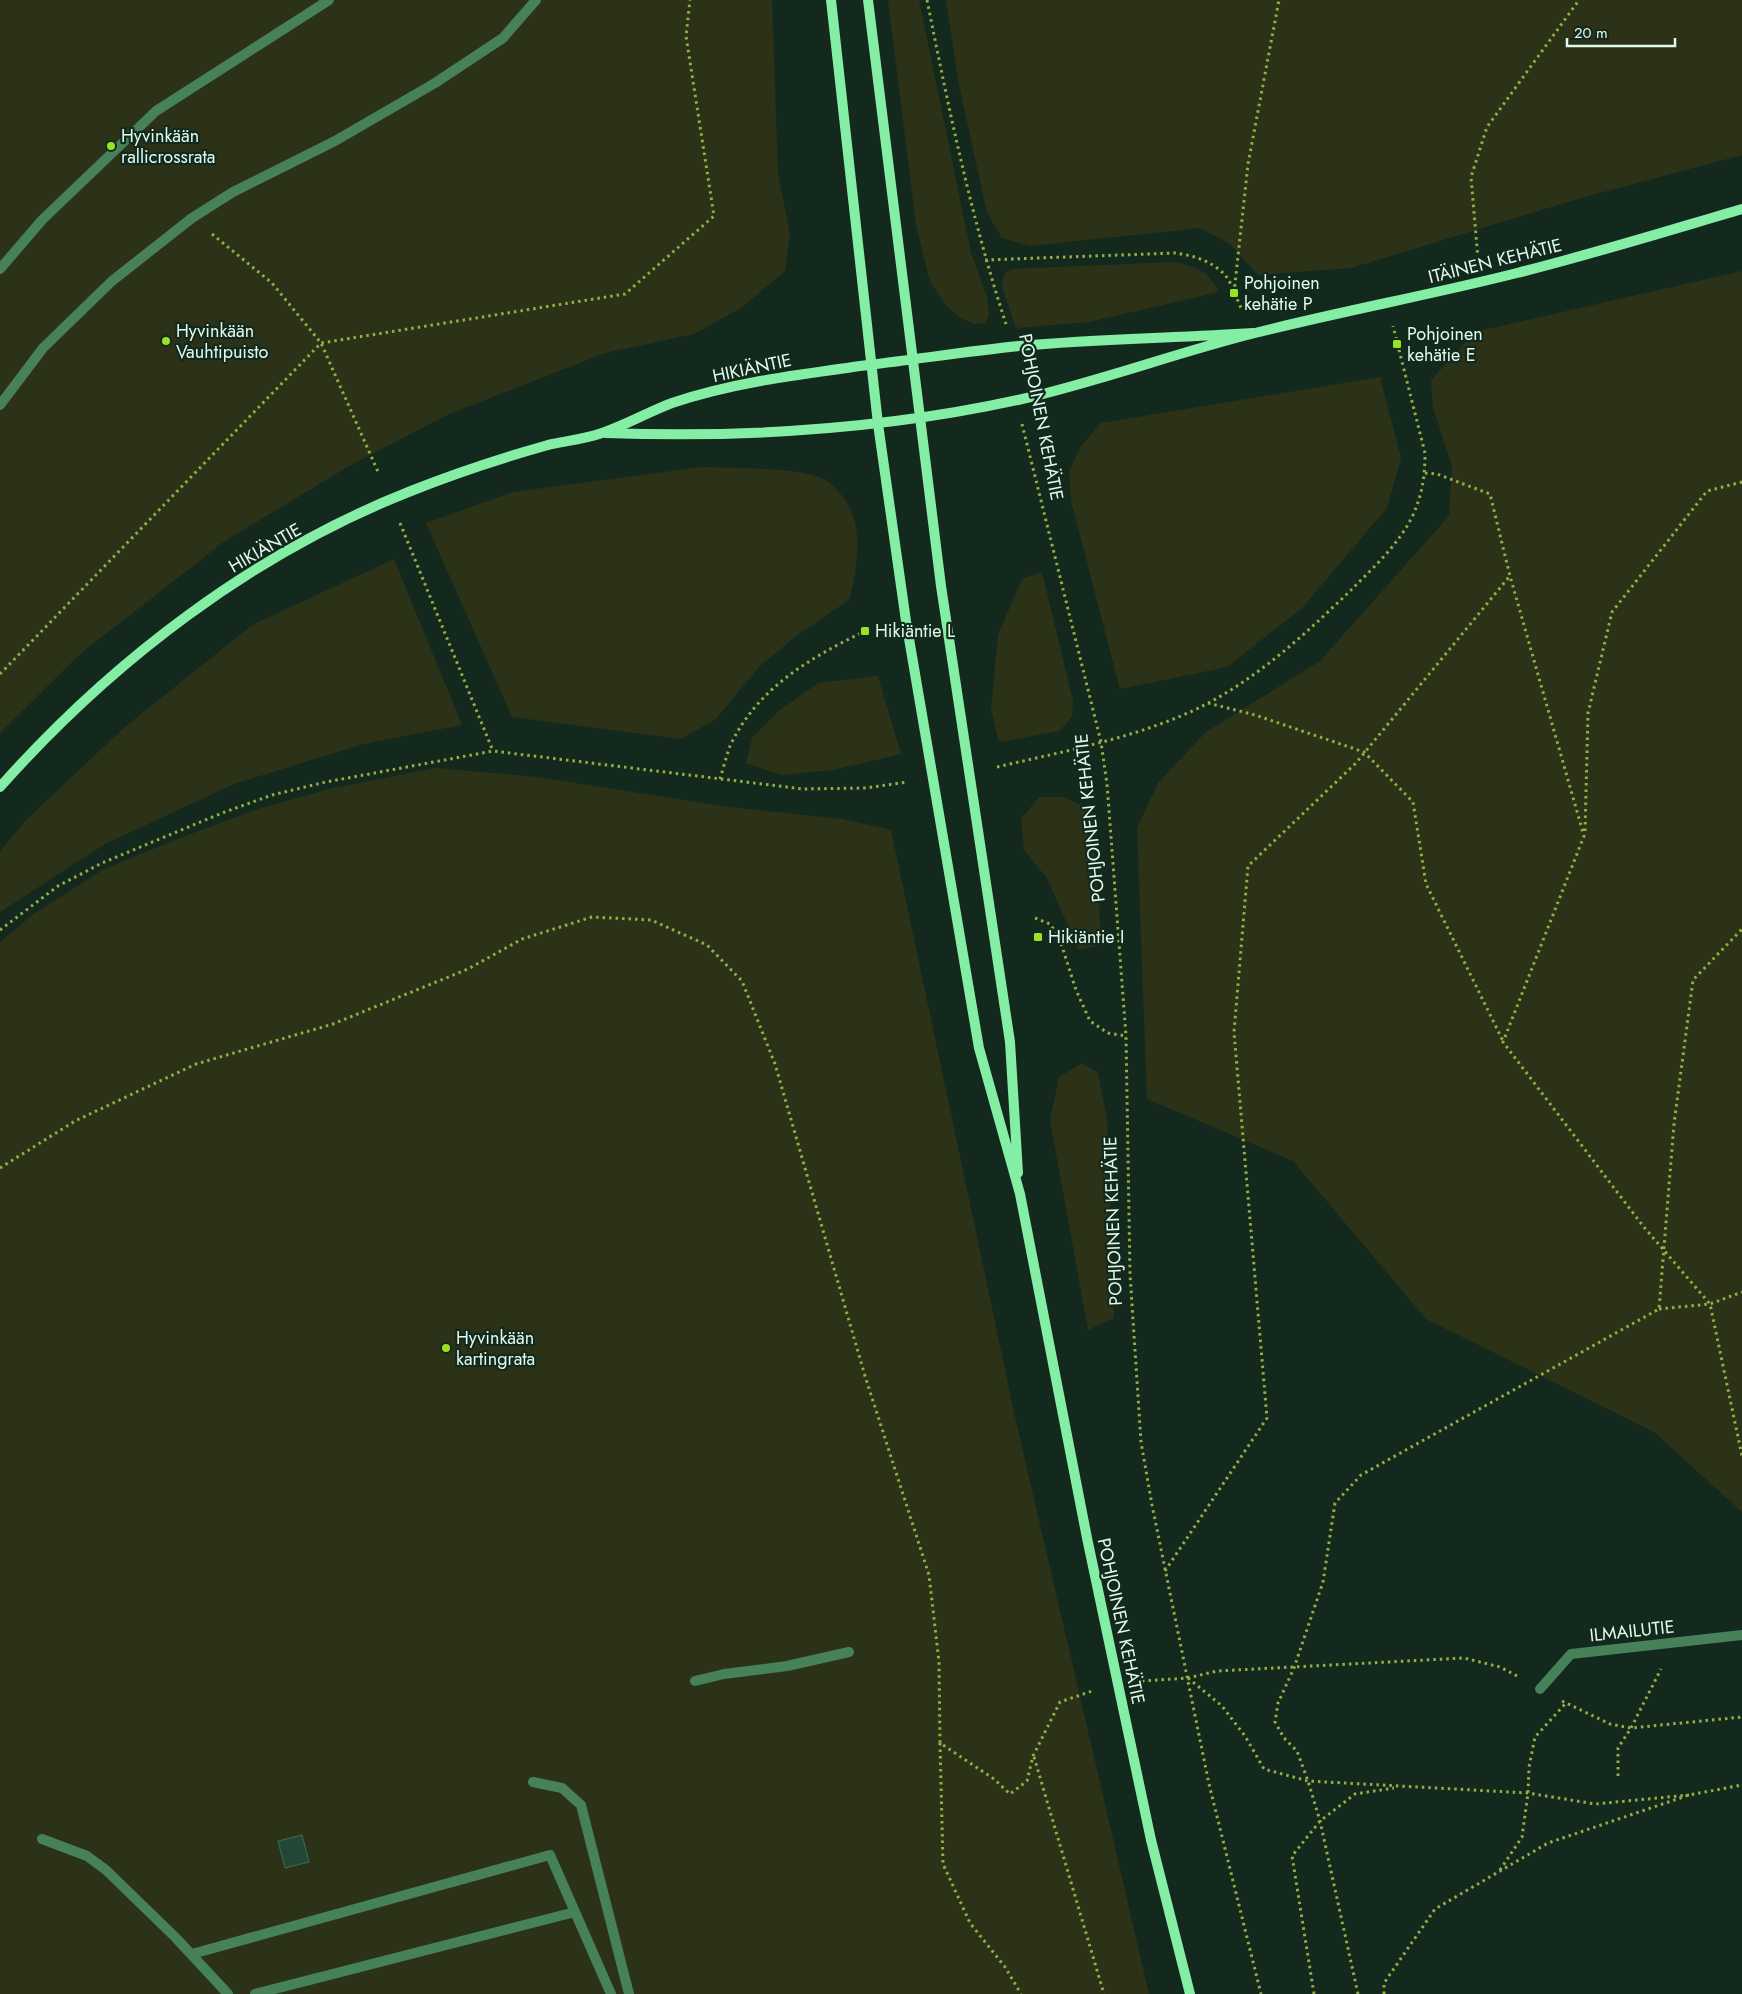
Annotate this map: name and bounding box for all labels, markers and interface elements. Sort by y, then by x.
scale bar [1567,15,1674,47]
text: 20 m [1574,22,1608,44]
place label: Hyvinkään rallicrossrata [121,123,215,170]
marker: Hyvinkään rallicrossrata [105,140,117,152]
street label: ITÄINEN KEHÄTIE [1426,232,1564,290]
place label: Pohjoinen kehätie P [1244,270,1320,317]
marker: Pohjoinen kehätie P [1228,287,1240,299]
place label: Hyvinkään Vauhtipuisto [176,318,269,365]
place label: Pohjoinen kehätie E [1407,321,1483,368]
street label: POHJOINEN KEHÄTIE [1012,331,1070,503]
marker: Hyvinkään Vauhtipuisto [160,335,172,347]
marker: Pohjoinen kehätie E [1391,338,1403,350]
street label: HIKIÄNTIE [710,347,794,389]
street label: HIKIÄNTIE [224,517,306,579]
place label: Hikiäntie L [875,618,955,644]
marker: Hikiäntie L [859,625,871,637]
street label: POHJOINEN KEHÄTIE [1068,732,1112,904]
place label: Hikiäntie I [1048,924,1124,950]
marker: Hikiäntie I [1032,931,1044,943]
street label: POHJOINEN KEHÄTIE [1097,1136,1129,1306]
place label: Hyvinkään kartingrata [456,1325,535,1372]
marker: Hyvinkään kartingrata [440,1342,452,1354]
street label: POHJOINEN KEHÄTIE [1091,1535,1151,1707]
street label: ILMAILUTIE [1588,1614,1676,1648]

